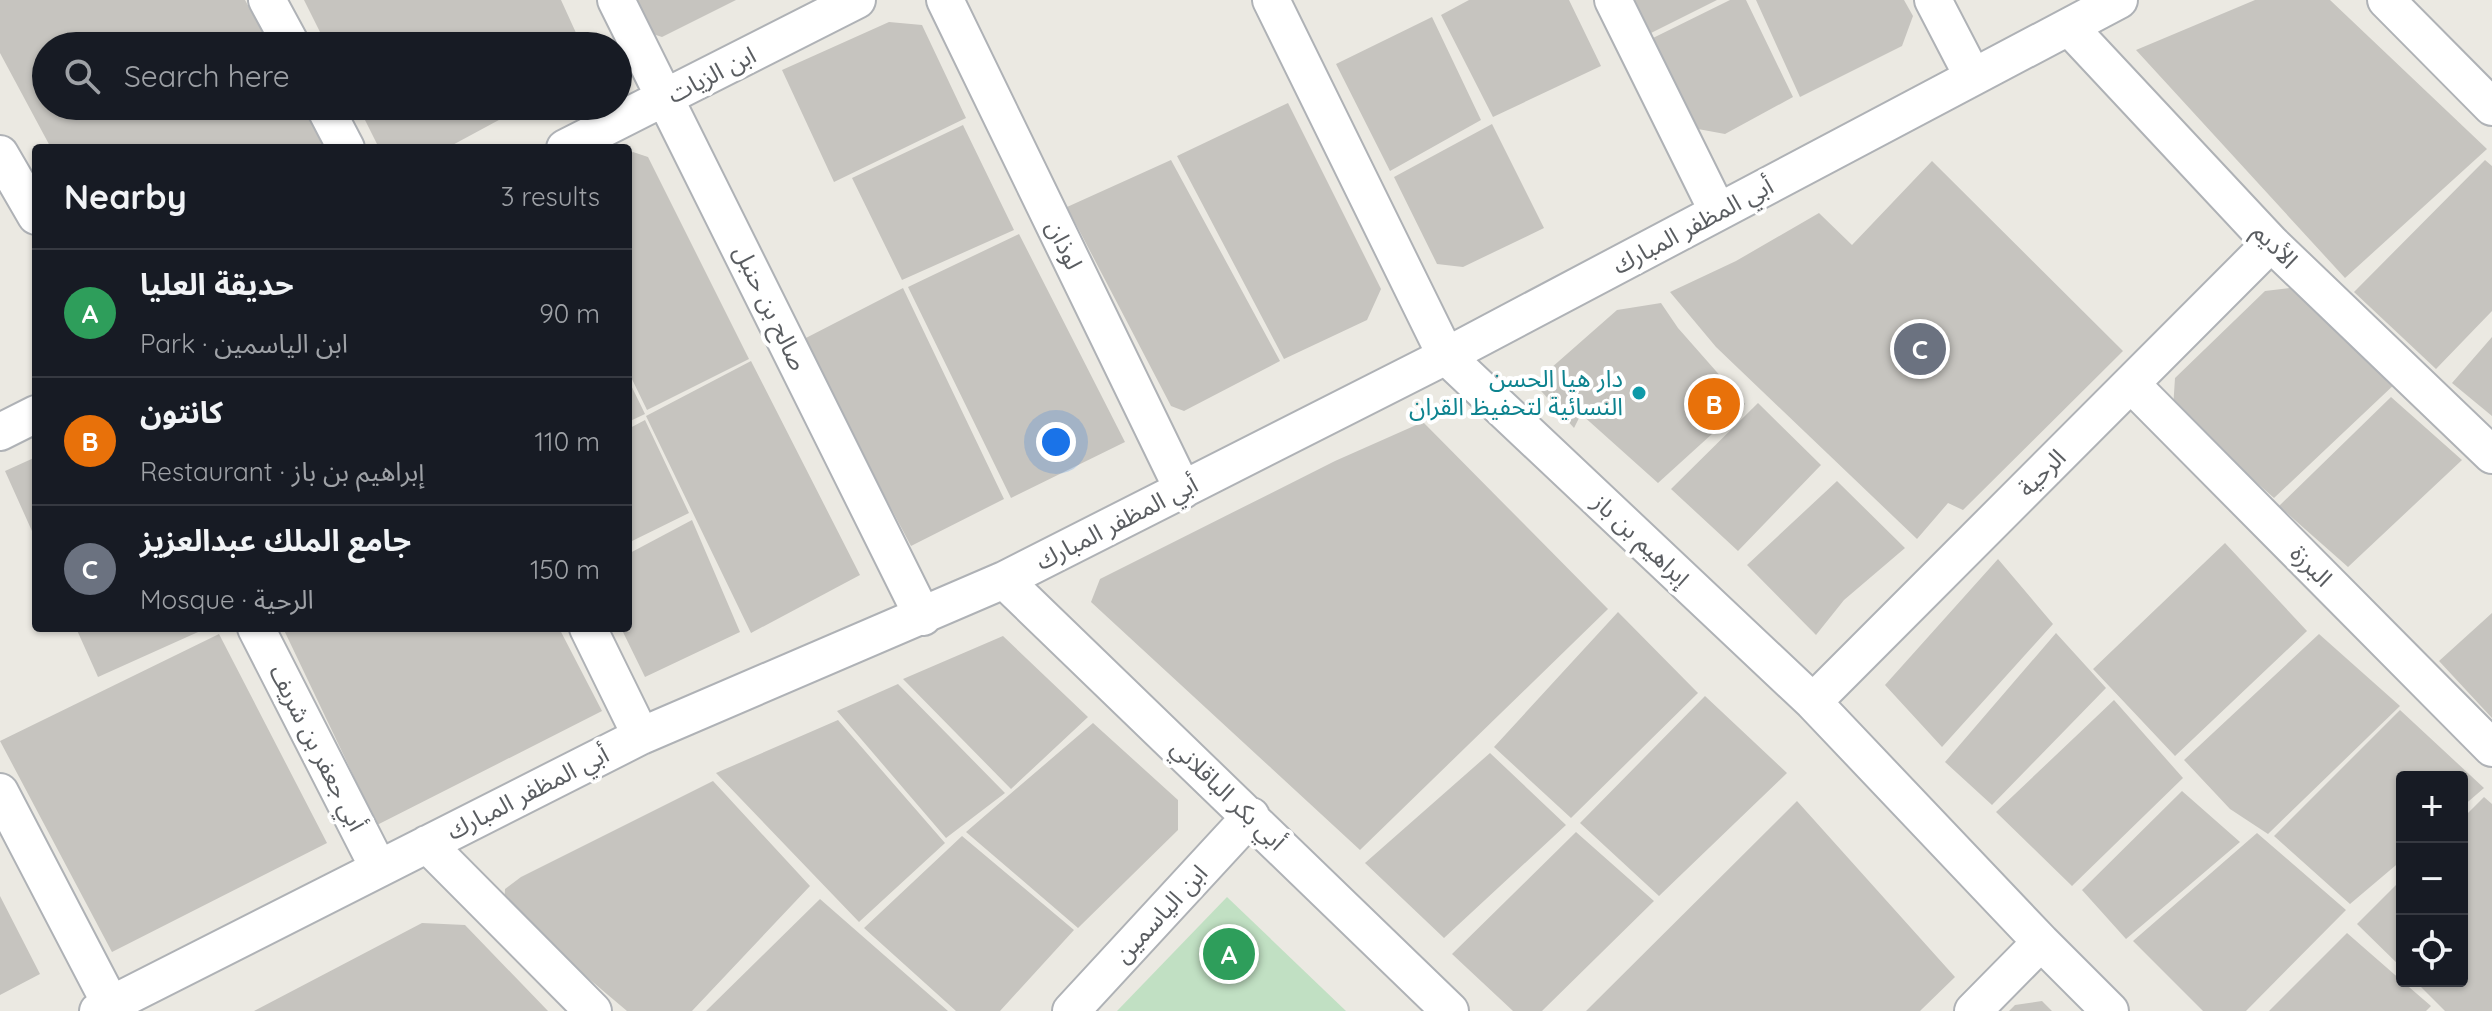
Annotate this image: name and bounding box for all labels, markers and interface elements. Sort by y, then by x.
search box [32,32,632,120]
street label: ابن الزيات [662,39,761,109]
icon: search [60,54,104,98]
text: Search here [124,57,290,95]
street label: أبي المظفر المبارك [1607,170,1780,284]
text: Nearby [64,175,187,218]
text: 3 results [501,180,600,213]
street label: لوذان [1040,215,1090,274]
street label: الأديم [2245,216,2305,276]
street label: صالح بن حنبل [725,240,814,376]
text: حديقة العليا [140,265,294,303]
text: A [82,297,98,330]
text: 90 m [539,297,600,330]
pin: C [1894,319,1946,379]
text: Park · ابن الياسمين [140,327,348,360]
place label: دار هيا الحسن النسائية لتحفيظ القران [1409,363,1623,421]
pin: B [1688,374,1740,434]
marker: دار هيا الحسن النسائية لتحفيظ القران [1630,384,1648,402]
text: كانتون [140,393,223,431]
your location [1036,422,1076,462]
text: B [81,425,99,458]
text: 110 m [534,425,600,458]
street label: الرحية [2011,442,2071,502]
text: Restaurant · إبراهيم بن باز [140,455,424,488]
street label: أبي المظفر المبارك [1031,468,1205,580]
street label: إبراهيم بن باز [1584,486,1697,595]
text: جامع الملك عبدالعزيز [140,521,411,559]
street label: البرزة [2284,538,2339,593]
text: C [82,553,98,586]
text: 150 m [530,553,600,586]
text: Mosque · الرحية [140,583,314,616]
street label: أبي جعفر بن شريف [259,659,373,838]
street label: أبي بكر الباقلاني [1162,732,1292,860]
street label: أبي المظفر المبارك [442,738,616,850]
map controls [2396,771,2468,987]
button: + [2396,771,2468,843]
button: − [2396,843,2468,915]
street label: ابن الياسمين [1107,858,1213,969]
button: locate [2396,915,2468,987]
pin: A [1203,924,1255,984]

